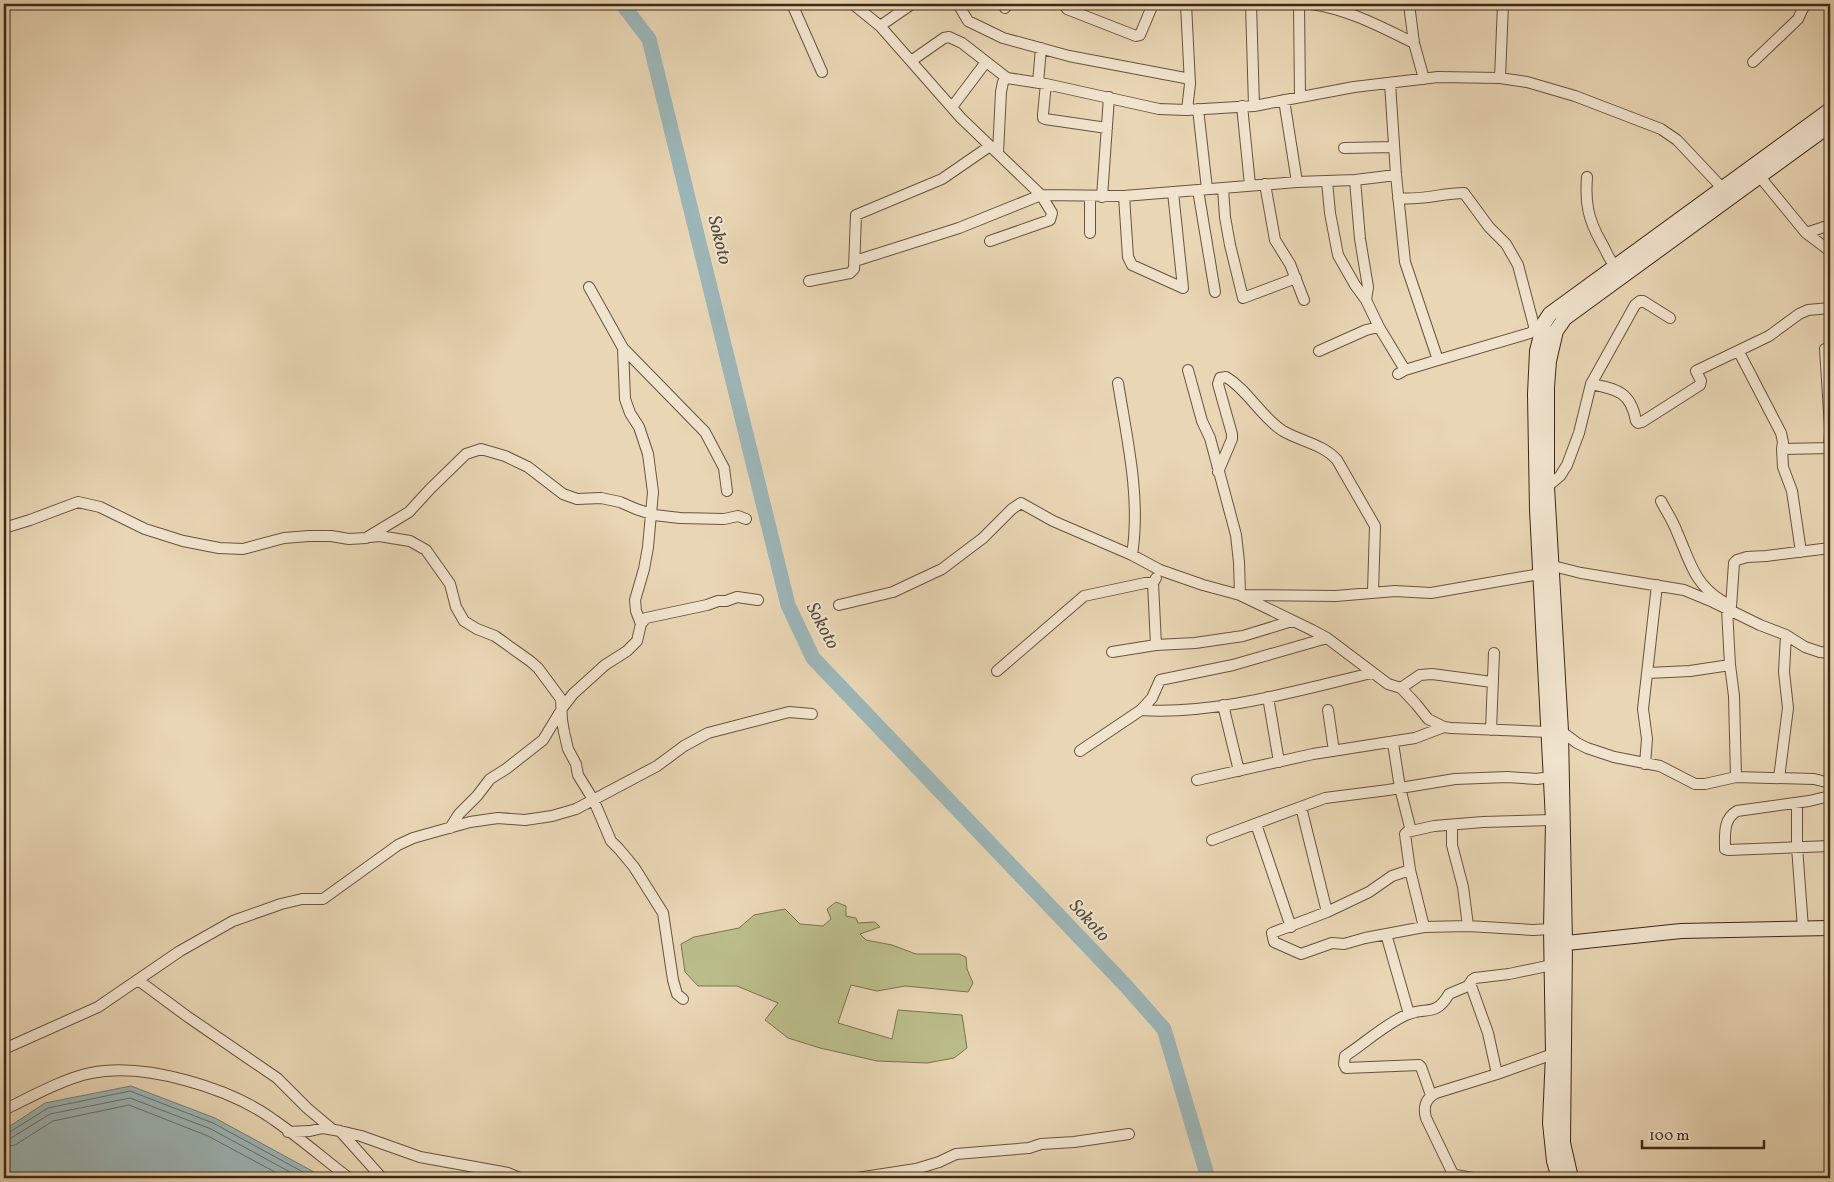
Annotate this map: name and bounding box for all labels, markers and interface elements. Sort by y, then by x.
water label: Sokoto [700,213,738,268]
water label: Sokoto [799,598,845,654]
water label: Sokoto [1063,894,1116,948]
scale bar [1642,1117,1764,1149]
text: 100 m [1649,1126,1689,1147]

